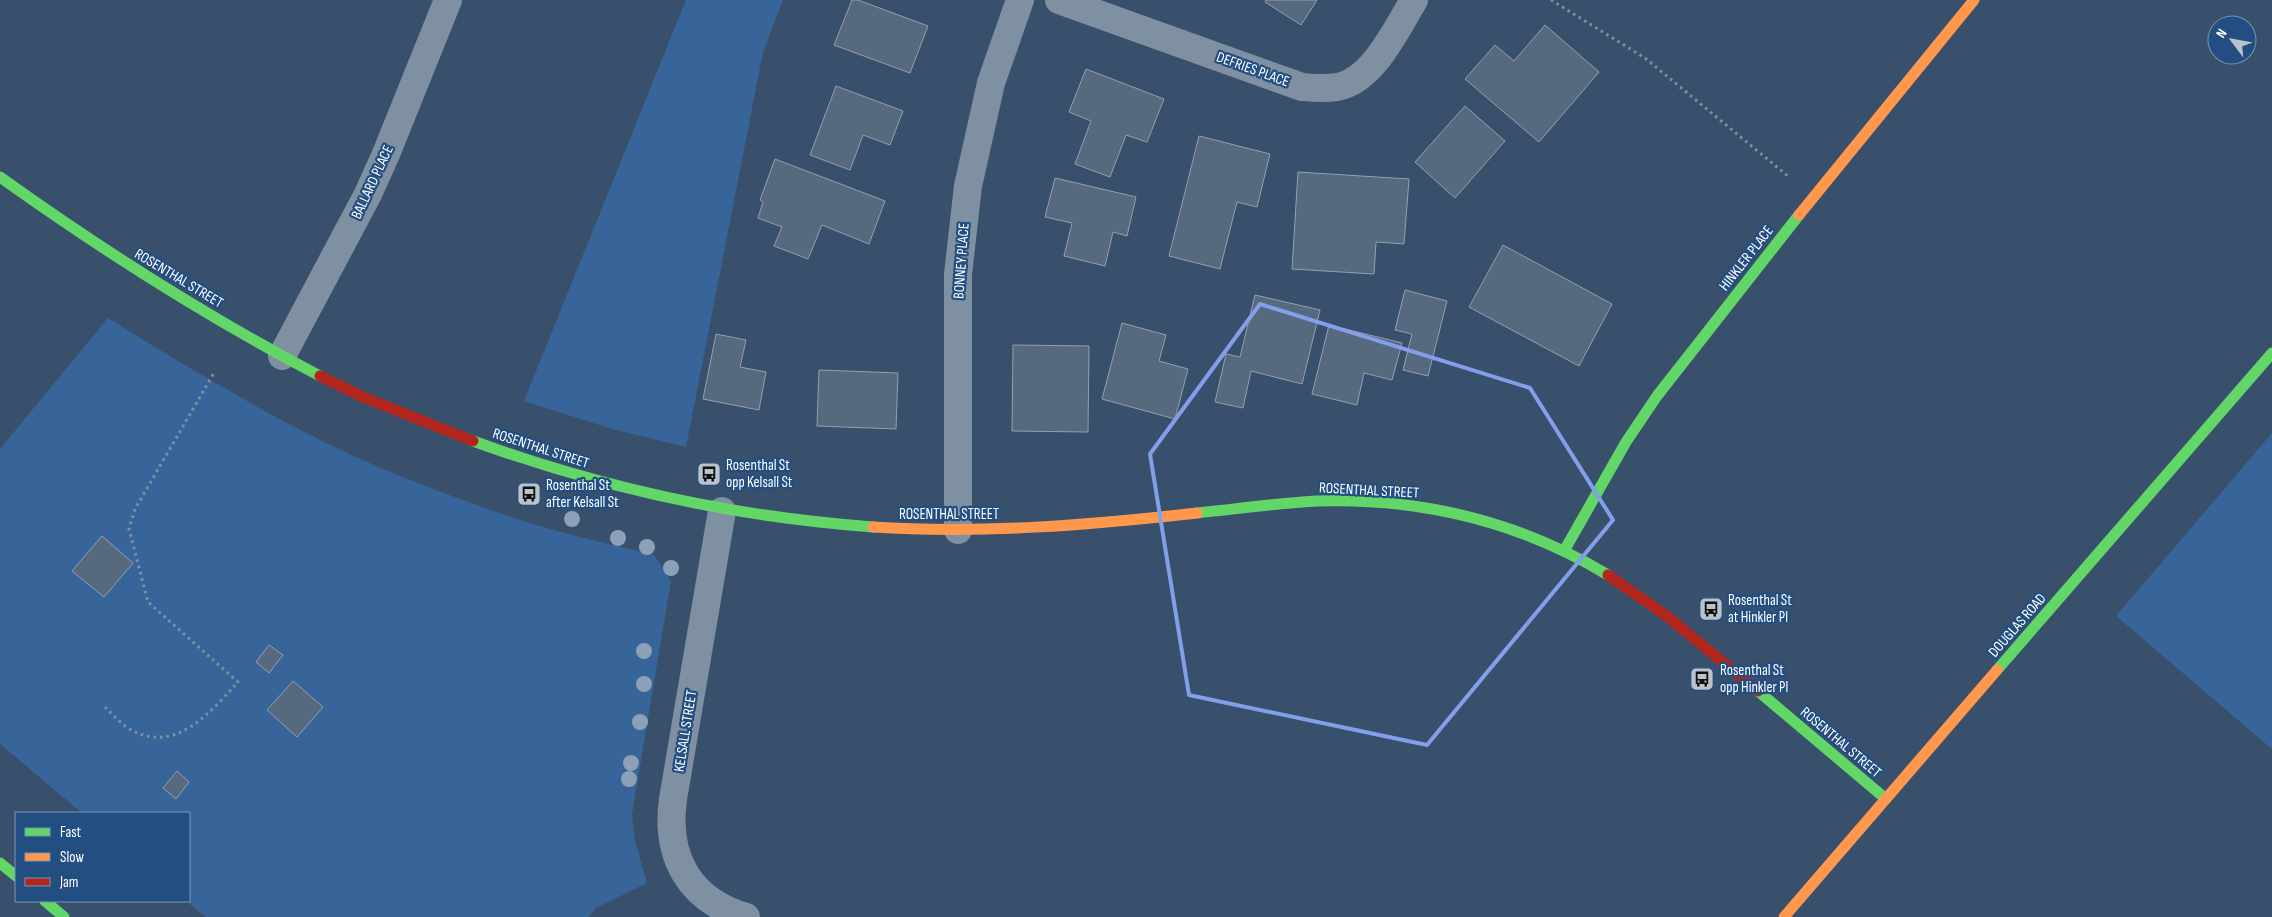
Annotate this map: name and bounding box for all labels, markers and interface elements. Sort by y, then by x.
north arrow [2207,15,2257,65]
text: N [2212,26,2231,41]
street label: DEFRIES PLACE [1214,48,1292,91]
street label: BALLARD PLACE [347,142,398,222]
street label: BONNEY PLACE [949,222,974,300]
street label: HINKLER PLACE [1715,222,1778,295]
street label: ROSENTHAL STREET [131,244,227,312]
street label: ROSENTHAL STREET [490,424,591,473]
place label: Rosenthal St opp Kelsall St [726,456,793,492]
bus stop icon: Rosenthal St opp Kelsall St [696,461,722,487]
place label: Rosenthal St after Kelsall St [546,476,619,512]
street label: ROSENTHAL STREET [1318,478,1420,503]
bus stop icon: Rosenthal St after Kelsall St [516,481,542,507]
street label: ROSENTHAL STREET [899,505,999,524]
street label: DOUGLAS ROAD [1984,589,2050,661]
place label: Rosenthal St at Hinkler Pl [1728,591,1792,627]
bus stop icon: Rosenthal St at Hinkler Pl [1698,596,1724,622]
place label: Rosenthal St opp Hinkler Pl [1720,661,1788,697]
bus stop icon: Rosenthal St opp Hinkler Pl [1689,666,1715,692]
street label: KELSALL STREET [670,689,701,773]
street label: ROSENTHAL STREET [1796,703,1885,782]
legend [15,812,190,902]
text: Fast [60,823,82,842]
text: Slow [60,848,84,867]
text: Jam [59,873,78,892]

